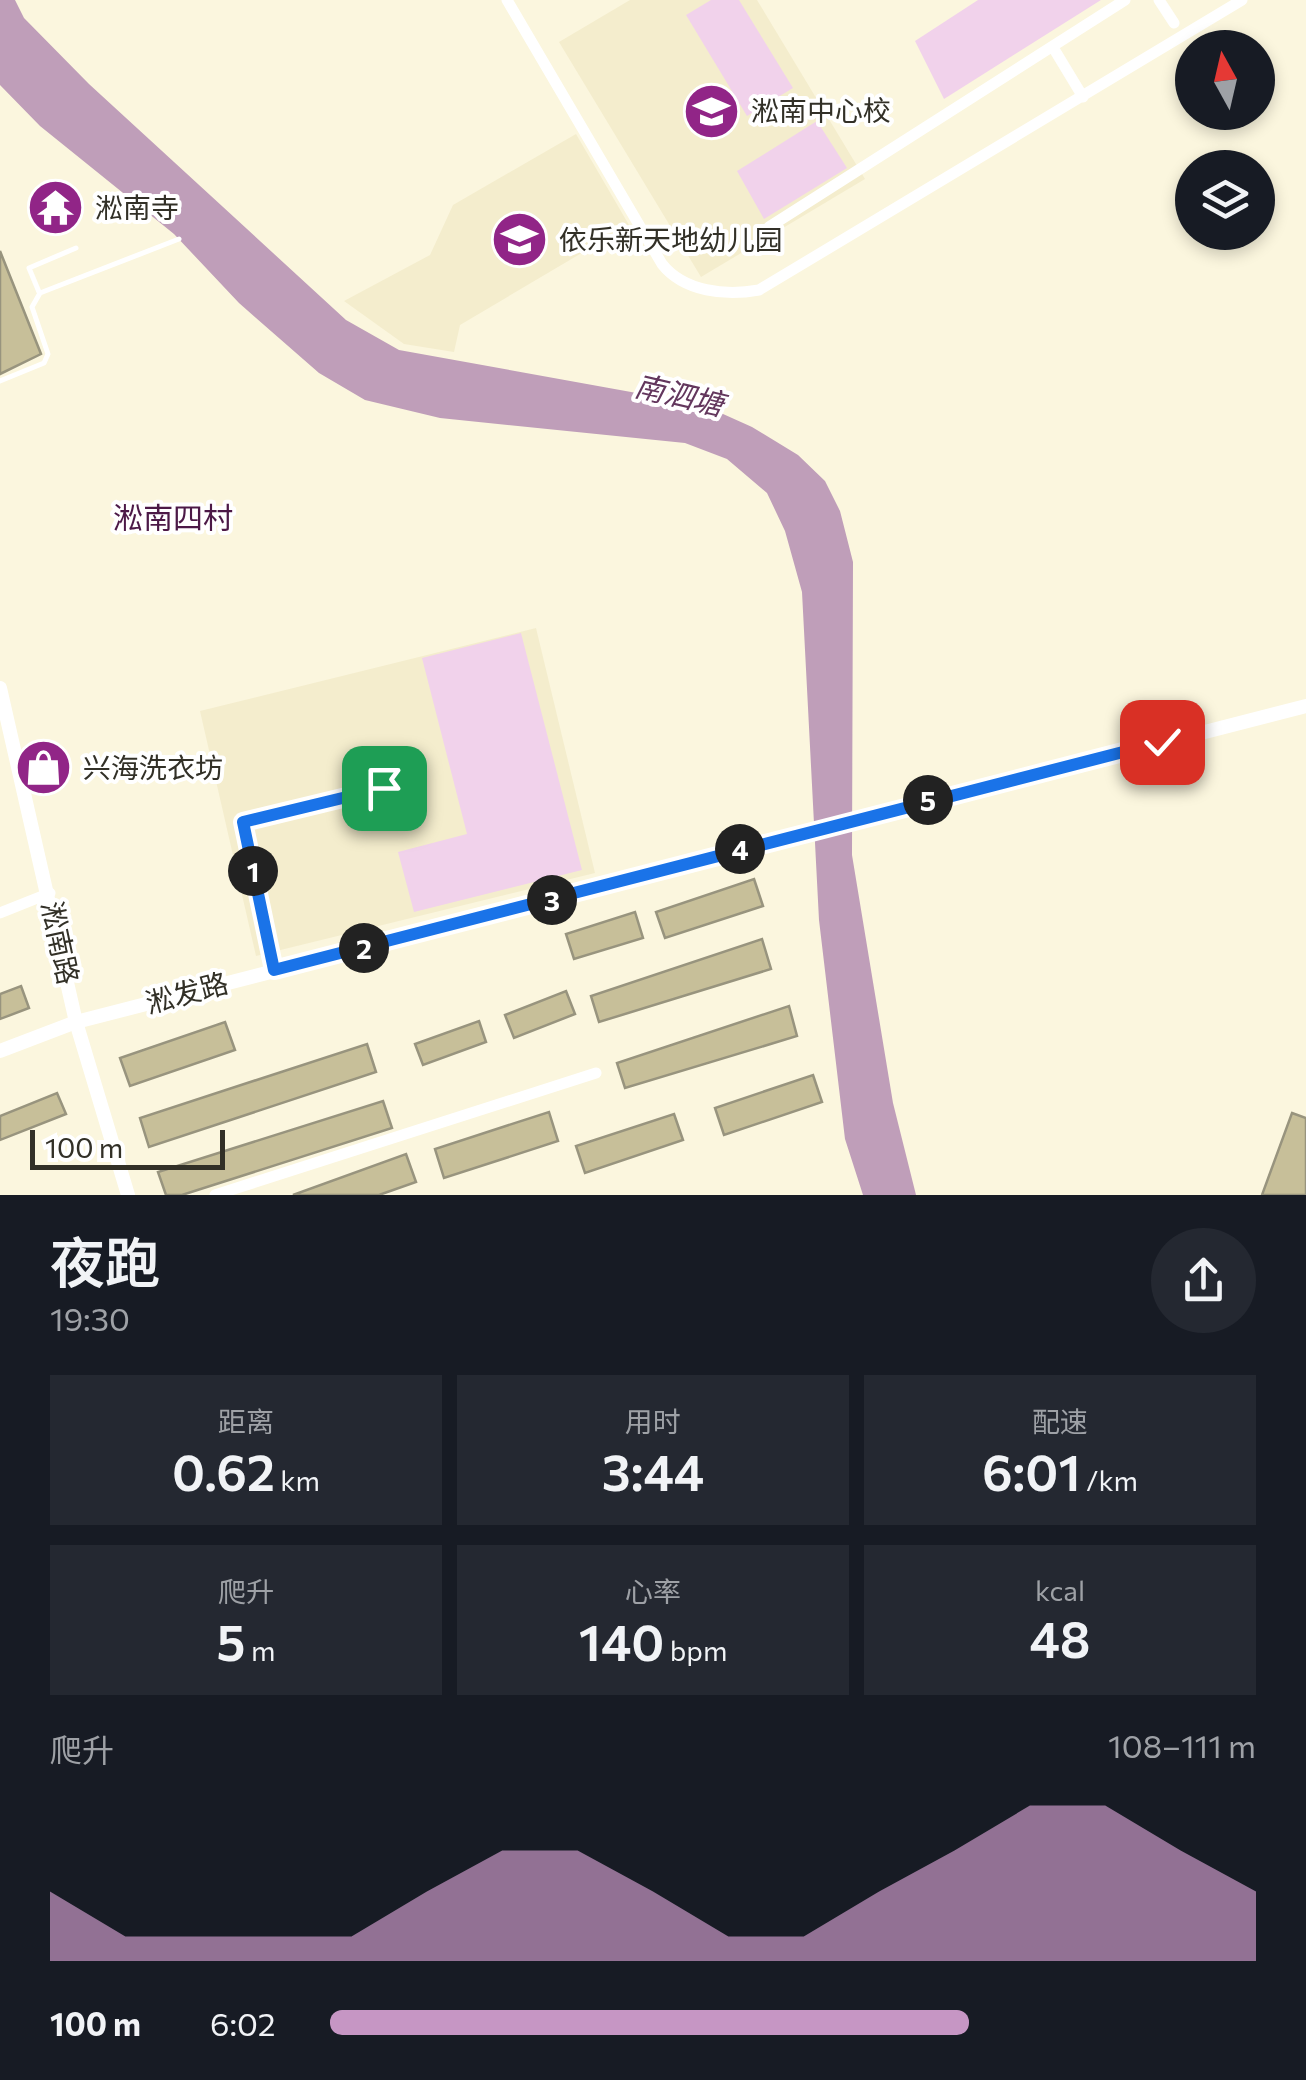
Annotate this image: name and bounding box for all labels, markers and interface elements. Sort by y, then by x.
north arrow [1175,30,1275,130]
map controls [1175,30,1275,250]
school or university icon: 淞南中心校 [682,81,742,141]
place label: 淞南中心校 [751,93,891,127]
button: layers [1175,150,1275,250]
temple icon: 淞南寺 [26,178,86,238]
place label: 淞南寺 [95,190,179,224]
school or university icon: 依乐新天地幼儿园 [490,210,550,270]
place label: 依乐新天地幼儿园 [559,222,783,256]
water label: 南泗塘 [632,365,732,423]
district label: 淞南四村 [113,498,233,535]
pin [1120,700,1205,785]
icon: check [1135,715,1190,770]
shop icon: 兴海洗衣坊 [14,738,74,798]
pin [342,746,427,831]
place label: 兴海洗衣坊 [83,750,223,784]
icon: arrive [357,761,412,816]
pin: 5 [903,775,953,825]
text: 5 [920,783,936,817]
pin: 4 [715,824,765,874]
text: 4 [731,832,749,866]
pin: 1 [228,846,278,896]
text: 1 [247,854,259,888]
pin: 3 [527,875,577,925]
text: 3 [544,883,560,917]
street label: 淞南路 [36,898,86,987]
pin: 2 [339,923,389,973]
text: 2 [356,931,372,965]
street label: 淞发路 [142,965,232,1019]
scale bar [30,1125,225,1170]
text: 100 m [45,1130,123,1164]
text: 夜跑 [50,1227,160,1294]
button: share [1151,1228,1256,1333]
text: 19:30 [50,1298,130,1338]
text: 距离 [218,1404,274,1438]
text: 用时 [625,1404,681,1438]
text: 配速 [1032,1404,1088,1438]
text: 0.62 [172,1440,275,1501]
text: 3:44 [602,1440,704,1501]
text: 6:01 [982,1440,1081,1501]
text: km [275,1463,320,1497]
text: /km [1081,1463,1138,1497]
text: kcal [1035,1573,1085,1607]
text: 爬升 [218,1574,274,1608]
text: 心率 [625,1574,681,1608]
text: 48 [1029,1607,1091,1668]
text: 5 [217,1610,246,1671]
text: 140 [579,1610,664,1671]
text: m [246,1633,275,1667]
text: bpm [664,1633,727,1667]
text: 108–111 m [1108,1725,1256,1765]
text: 爬升 [50,1729,114,1769]
text: 100 m [50,2003,141,2043]
text: 6:02 [210,2003,276,2043]

